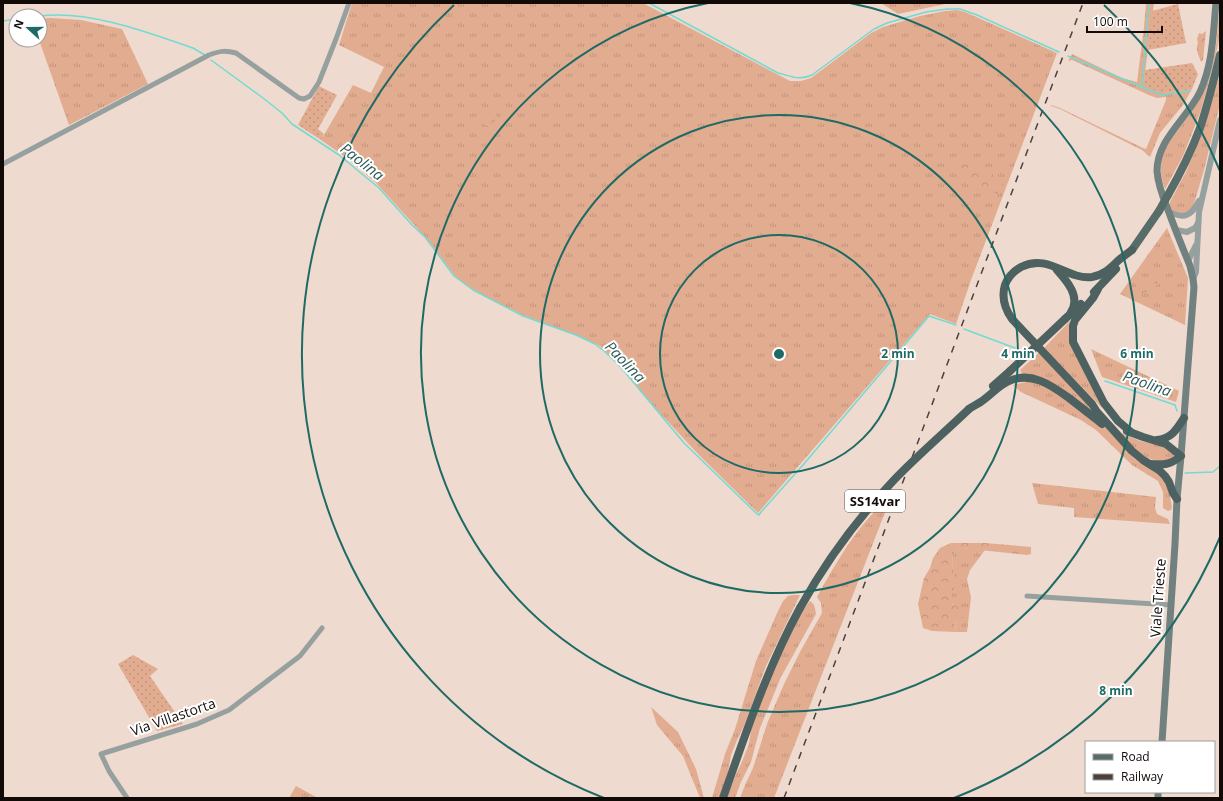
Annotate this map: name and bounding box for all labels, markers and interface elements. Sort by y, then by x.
north arrow [8,8,48,48]
scale bar [1087,8,1162,34]
text: 100 m [1093,13,1128,30]
text: N [10,17,27,31]
water label: Paolina [337,138,389,185]
water label: Paolina [601,336,651,387]
text: 2 min [881,345,915,362]
text: 4 min [1001,345,1035,362]
text: 6 min [1120,345,1154,362]
centre of rings [772,347,786,361]
water label: Paolina [1120,365,1175,401]
road number: SS14var [845,490,905,512]
street label: Viale Trieste [1145,558,1170,638]
text: 8 min [1099,682,1133,699]
street label: Via Villastorta [128,693,218,740]
legend [1085,741,1215,793]
text: Road [1121,748,1150,765]
text: Railway [1121,768,1164,785]

